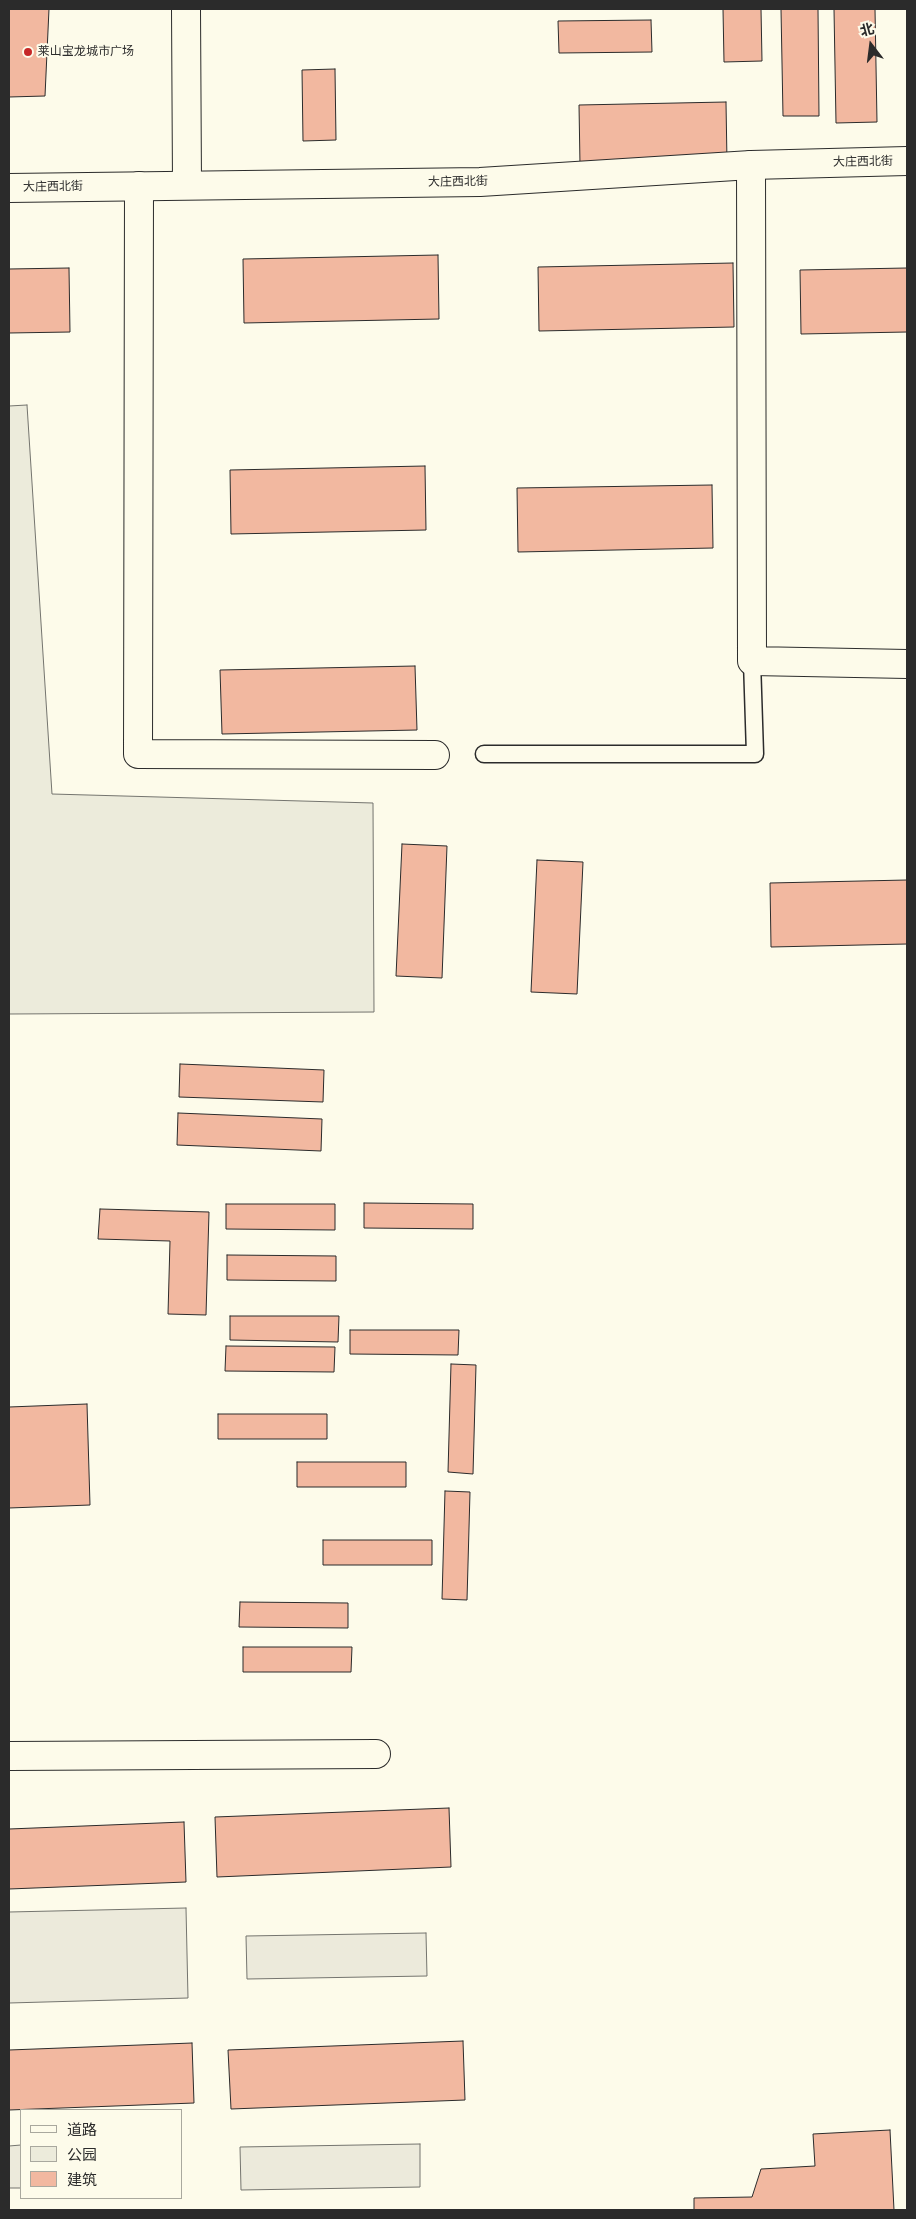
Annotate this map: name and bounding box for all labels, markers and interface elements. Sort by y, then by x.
north arrow [846,20,896,70]
text: 北 [858,20,876,40]
place label: 莱山宝龙城市广场 [38,45,134,59]
marker: 莱山宝龙城市广场 [22,46,34,58]
street label: 大庄西北街 [833,154,893,170]
street label: 大庄西北街 [428,174,488,190]
street label: 大庄西北街 [23,179,83,195]
legend [20,2109,182,2199]
text: 道路 [67,2121,97,2139]
text: 公园 [67,2146,97,2164]
text: 建筑 [67,2171,97,2189]

